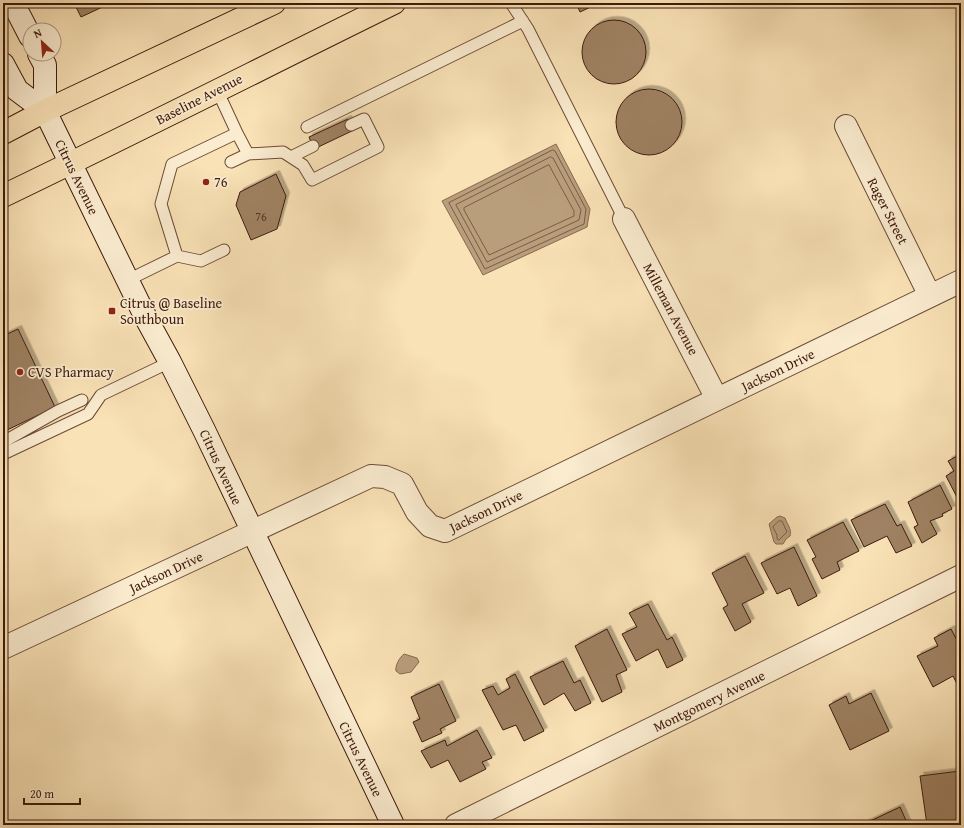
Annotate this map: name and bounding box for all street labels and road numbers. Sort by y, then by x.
street label: Baseline Avenue [152,68,246,129]
street label: Citrus Avenue [50,136,104,218]
street label: Rager Street [863,174,913,248]
street label: Milleman Avenue [638,259,704,359]
street label: Jackson Drive [736,343,818,397]
street label: Citrus Avenue [195,426,247,509]
street label: Jackson Drive [444,484,526,538]
street label: Jackson Drive [124,546,207,599]
street label: Montgomery Avenue [650,665,769,737]
street label: Citrus Avenue [334,718,388,800]

